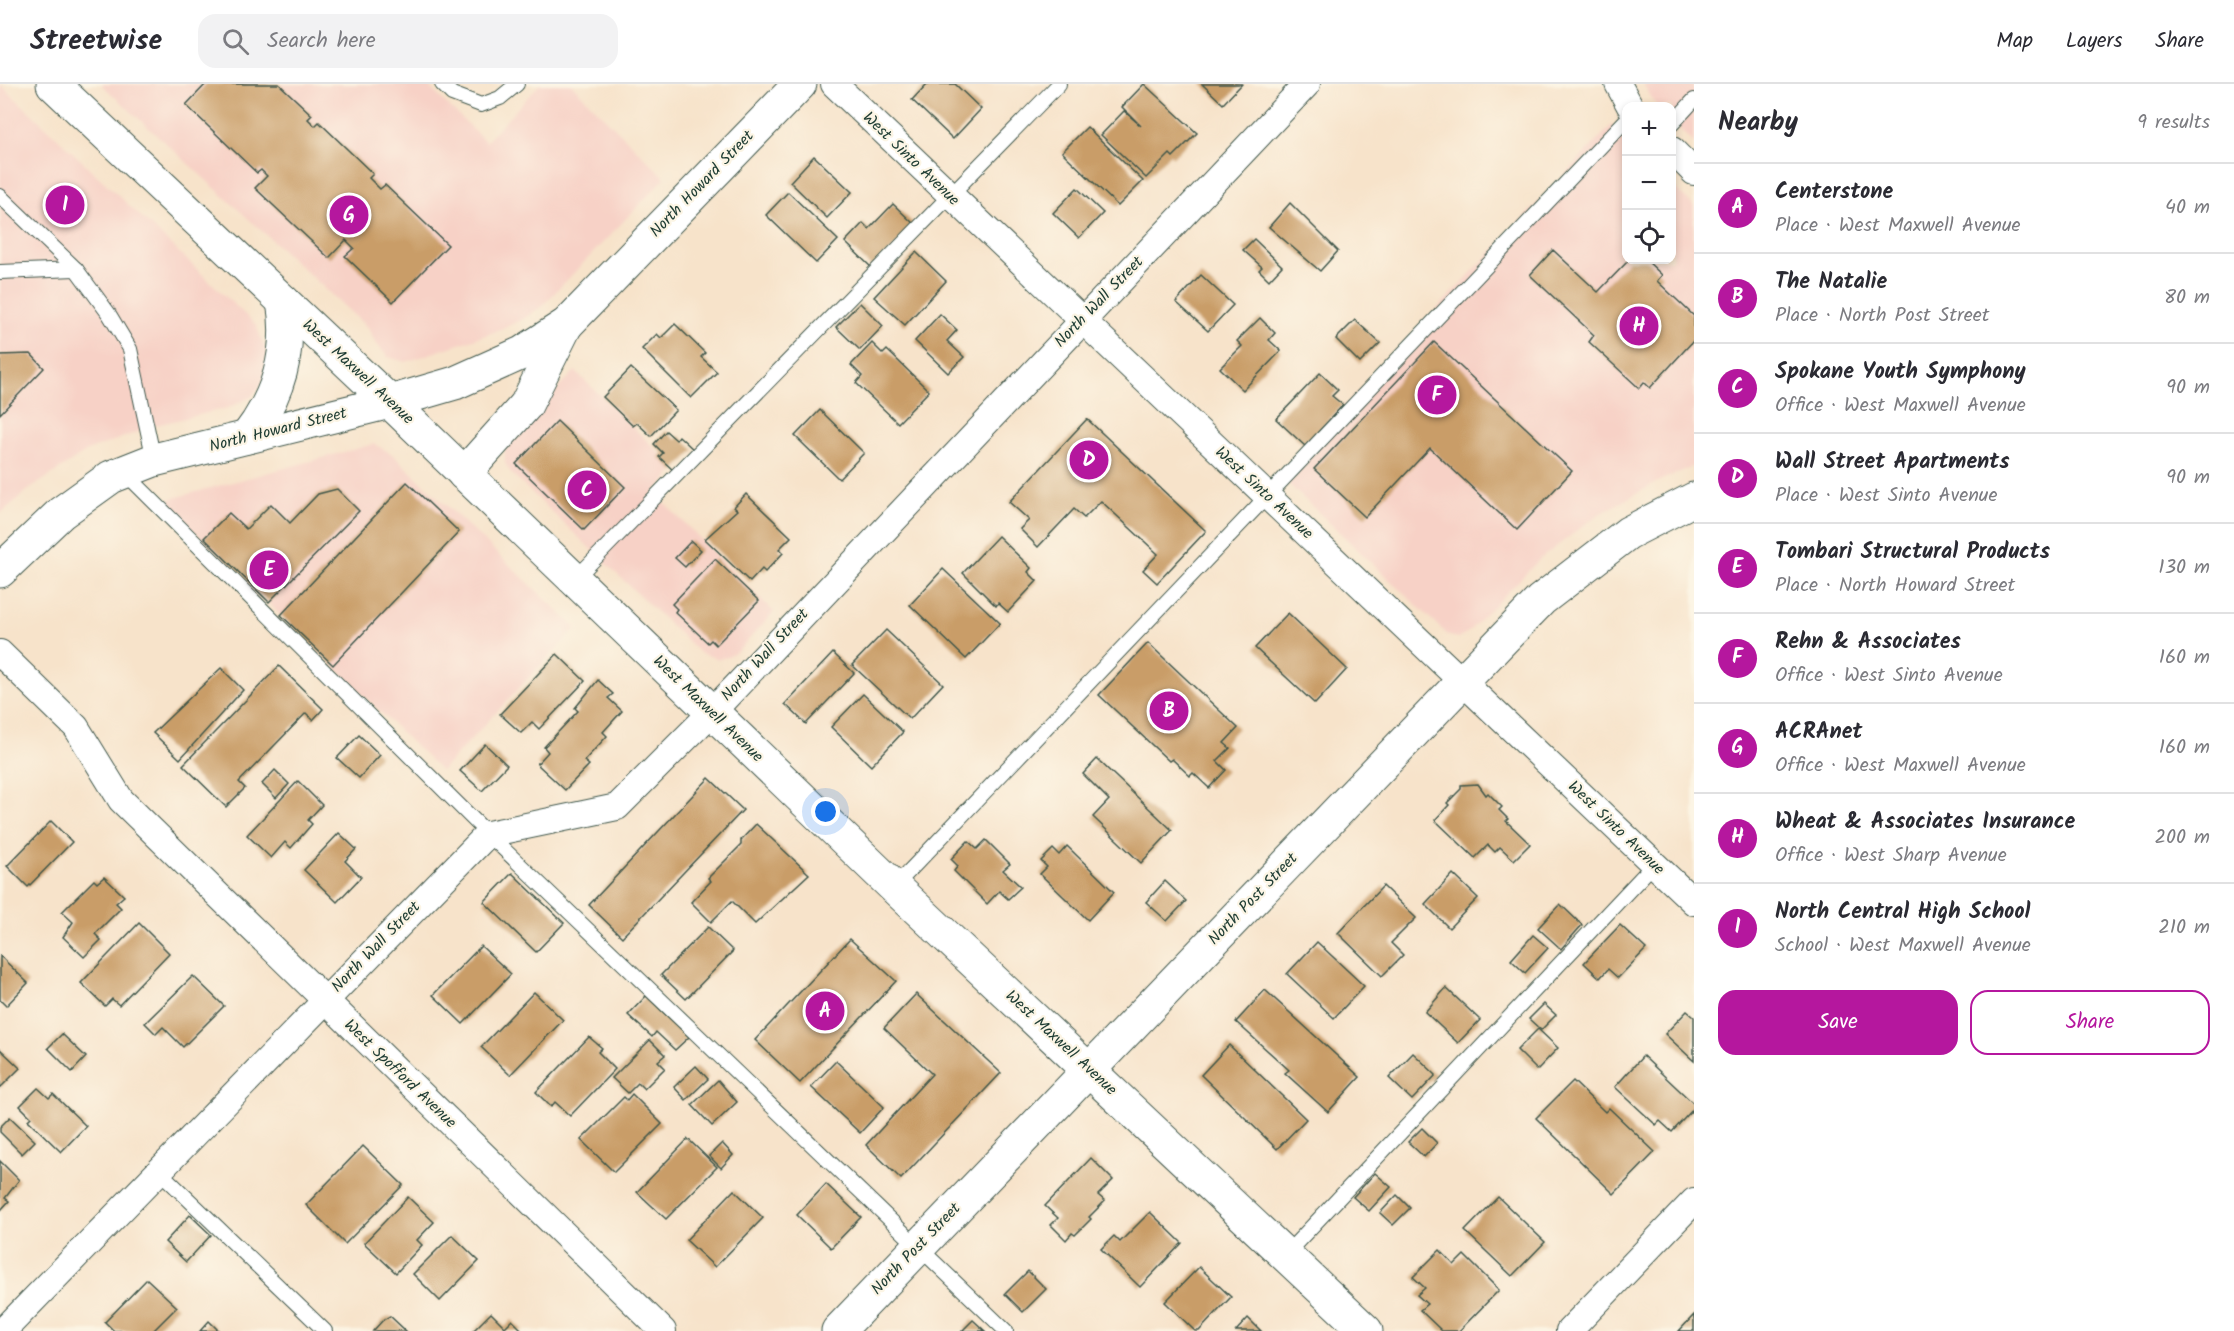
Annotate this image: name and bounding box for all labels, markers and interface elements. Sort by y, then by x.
search box [198,14,618,68]
text: Streetwise [30,19,162,64]
text: Search here [267,24,376,59]
icon: search [219,25,252,58]
text: Map [1996,25,2033,58]
text: Layers [2066,25,2122,58]
text: Share [2155,25,2204,58]
map controls [1622,102,1676,264]
button: + [1622,102,1676,156]
text: Nearby [1718,102,1798,144]
street label: West Sinto Avenue [857,106,965,212]
text: 9 results [2137,107,2210,139]
street label: North Howard Street [644,124,761,243]
button: − [1622,156,1676,210]
text: Centerstone [1775,175,1893,210]
pin: I [46,182,84,228]
pin: G [330,192,368,238]
text: A [1731,192,1744,224]
text: 40 m [2165,192,2210,224]
button: locate [1622,210,1676,264]
text: Place · West Maxwell Avenue [1775,210,2021,242]
street label: North Wall Street [1049,250,1150,354]
text: The Natalie [1775,265,1887,300]
text: B [1731,282,1744,314]
text: 80 m [2164,282,2210,314]
text: Place · North Post Street [1775,300,1989,332]
pin: H [1620,304,1658,348]
street label: West Maxwell Avenue [296,313,420,431]
text: Spokane Youth Symphony [1775,355,2026,390]
pin: F [1418,372,1456,418]
text: C [1731,372,1744,404]
text: 90 m [2166,372,2210,404]
text: Office · West Maxwell Avenue [1775,390,2026,422]
street label: North Howard Street [207,401,350,459]
pin: D [1070,438,1108,482]
street label: West Sinto Avenue [1209,441,1319,545]
text: Wall Street Apartments [1775,445,2010,480]
text: D [1731,462,1744,494]
text: 90 m [2166,462,2210,494]
pin: C [568,468,606,512]
text: Place · West Sinto Avenue [1775,480,1997,512]
text: Tombari Structural Products [1775,535,2050,570]
pin: E [250,548,288,592]
text: E [1732,552,1743,584]
text: 130 m [2158,552,2210,584]
text: Place · North Howard Street [1775,570,2015,602]
street label: North Wall Street [715,602,815,707]
text: Rehn & Associates [1775,625,1961,660]
text: F [1732,642,1743,674]
text: 160 m [2159,642,2210,674]
street label: West Maxwell Avenue [647,649,769,769]
text: Office · West Sinto Avenue [1775,660,2003,692]
pin: B [1150,688,1188,734]
text: ACRAnet [1775,715,1862,750]
text: G [1732,732,1743,764]
text: 160 m [2159,732,2210,764]
text: Office · West Maxwell Avenue [1775,750,2026,782]
street label: West Sinto Avenue [1562,775,1670,881]
your location [811,797,840,826]
text: Wheat & Associates Insurance [1775,805,2075,840]
text: H [1731,822,1744,854]
text: 200 m [2154,822,2210,854]
text: Office · West Sharp Avenue [1775,840,2007,872]
street label: North Post Street [1202,846,1304,951]
street label: North Wall Street [326,895,427,999]
text: North Central High School [1775,895,2030,930]
text: I [1734,912,1741,944]
text: 210 m [2158,912,2210,944]
text: School · West Maxwell Avenue [1775,930,2031,962]
street label: West Maxwell Avenue [999,984,1123,1102]
pin: A [806,988,844,1034]
button: Save [1718,990,1958,1055]
button: Share [1970,990,2210,1055]
street label: West Spofford Avenue [338,1013,462,1135]
street label: North Post Street [865,1196,967,1301]

